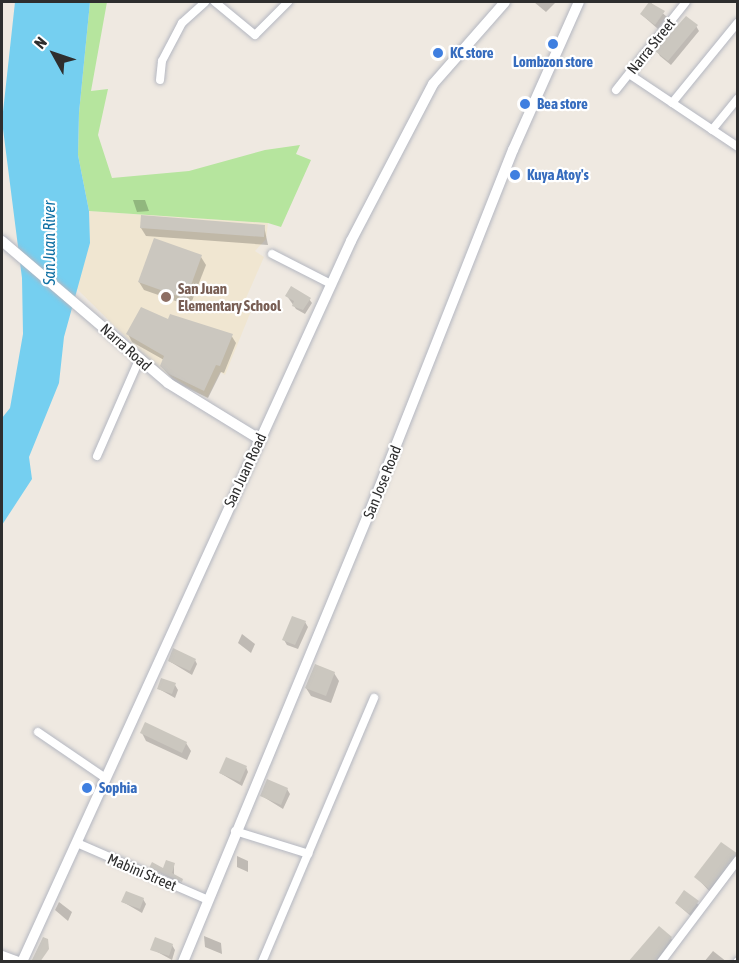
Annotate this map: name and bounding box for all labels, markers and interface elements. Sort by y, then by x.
street label: Narra Street [623,15,679,77]
north arrow [24,24,84,84]
text: N [30,33,50,52]
marker: Lombzon store [546,37,560,51]
place label: KC store [450,44,493,62]
marker: KC store [431,46,445,60]
place label: Lombzon store [513,53,593,71]
place label: Bea store [537,95,588,113]
marker: Bea store [518,97,532,111]
place label: Kuya Atoy's [527,166,589,184]
marker: Kuya Atoy's [508,168,522,182]
water label: San Juan River [39,201,59,285]
place label: San Juan Elementary School [178,279,281,314]
marker: San Juan Elementary School [159,290,173,304]
street label: Narra Road [97,320,155,374]
street label: San Juan Road [220,430,270,510]
street label: San Jose Road [359,443,405,521]
place label: Sophia [99,779,137,797]
marker: Sophia [80,781,94,795]
street label: Mabini Street [105,849,179,895]

